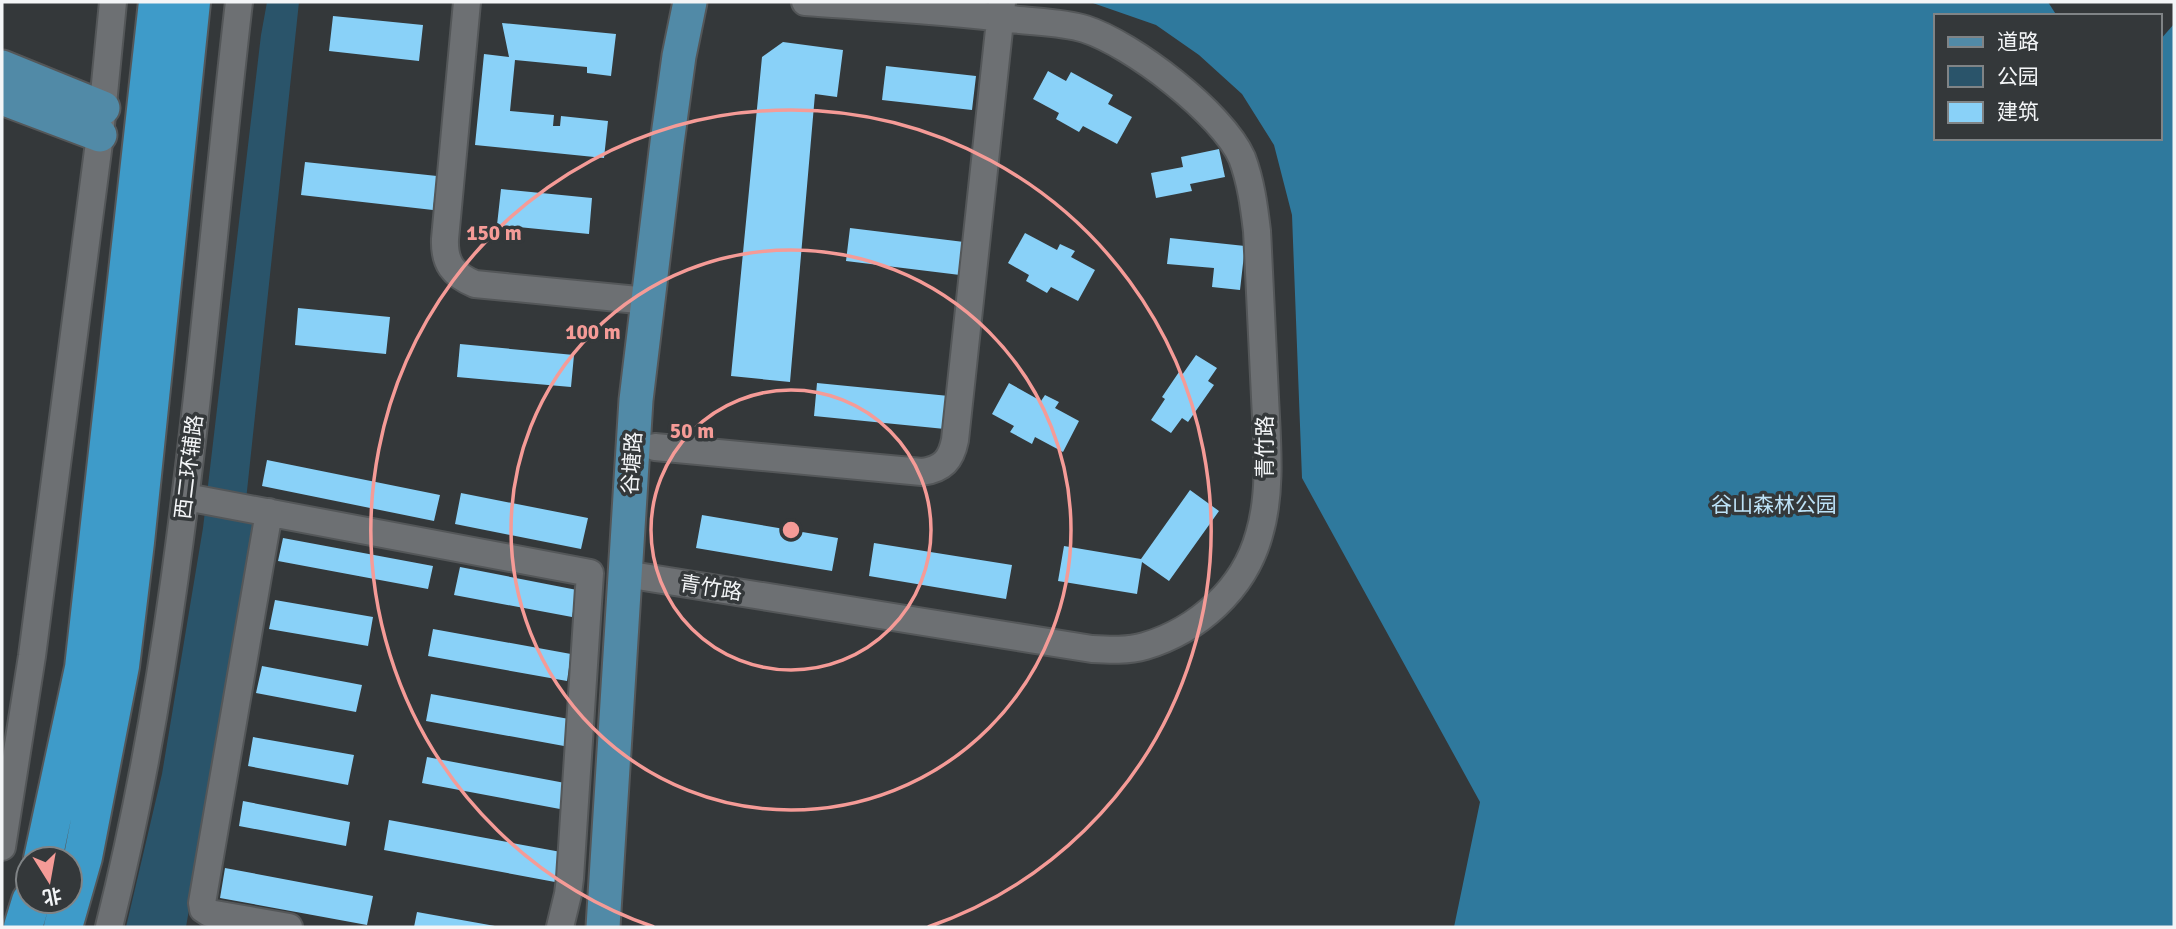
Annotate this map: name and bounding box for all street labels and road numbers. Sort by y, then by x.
street label: 西二环辅路 [170,413,208,521]
street label: 青竹路 [1252,416,1278,479]
street label: 谷塘路 [617,431,647,495]
street label: 青竹路 [678,570,744,606]

